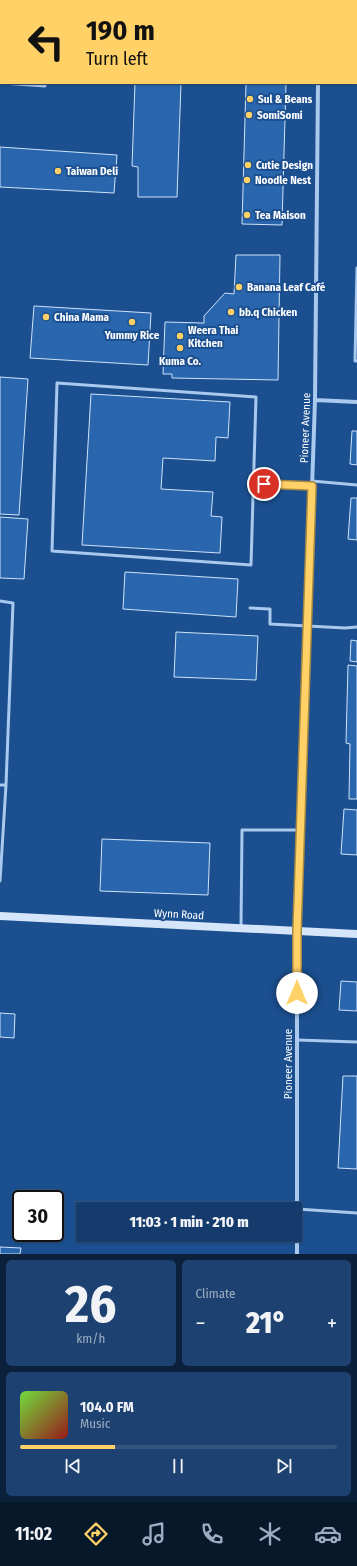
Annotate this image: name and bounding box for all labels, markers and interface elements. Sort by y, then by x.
text: 190 m [86,14,155,47]
icon: left [20,16,72,68]
text: Turn left [86,48,148,70]
place label: Sul & Beans [258,93,312,106]
marker: Sul & Beans [245,94,255,104]
place label: SomiSomi [257,109,303,122]
marker: SomiSomi [244,110,254,120]
place label: Cutie Design [256,159,313,172]
marker: Cutie Design [243,160,253,170]
place label: Taiwan Deli [66,165,118,178]
marker: Taiwan Deli [53,166,63,176]
place label: Noodle Nest [255,174,311,187]
marker: Noodle Nest [242,175,252,185]
place label: Tea Maison [255,209,306,222]
marker: Tea Maison [242,210,252,220]
place label: Banana Leaf Café [247,281,326,294]
marker: Banana Leaf Café [234,282,244,292]
place label: bb.q Chicken [239,306,298,319]
marker: bb.q Chicken [226,307,236,317]
place label: China Mama [54,311,110,324]
marker: China Mama [41,312,51,322]
marker: Yummy Rice [127,317,137,327]
place label: Weera Thai Kitchen [188,324,239,350]
place label: Yummy Rice [104,329,160,342]
marker: Weera Thai Kitchen [175,331,185,341]
marker: Kuma Co. [175,343,185,353]
place label: Kuma Co. [159,355,201,368]
street label: Pioneer Avenue [298,393,313,463]
pin [247,467,281,501]
icon: arrive [253,473,275,495]
street label: Wynn Road [154,907,204,922]
position arrow [276,972,318,1014]
street label: Pioneer Avenue [282,1029,295,1099]
speed limit sign: 30 [12,1190,64,1242]
text: 11:03 · 1 min · 210 m [129,1213,249,1231]
text: 26 [65,1273,116,1336]
text: Climate [196,1286,236,1301]
text: 21° [246,1305,287,1341]
text: − [196,1310,205,1337]
text: + [327,1310,337,1337]
text: km/h [76,1331,105,1346]
text: 104.0 FM [80,1398,134,1416]
text: Music [80,1416,110,1431]
icon: previous [62,1455,84,1477]
icon: pause [167,1455,189,1477]
icon: next [273,1455,295,1477]
icon: directions [82,1520,110,1548]
icon: music [140,1520,168,1548]
icon: phone [198,1520,226,1548]
icon: climate [256,1520,284,1548]
icon: car [314,1520,342,1548]
text: 11:02 [15,1523,52,1545]

